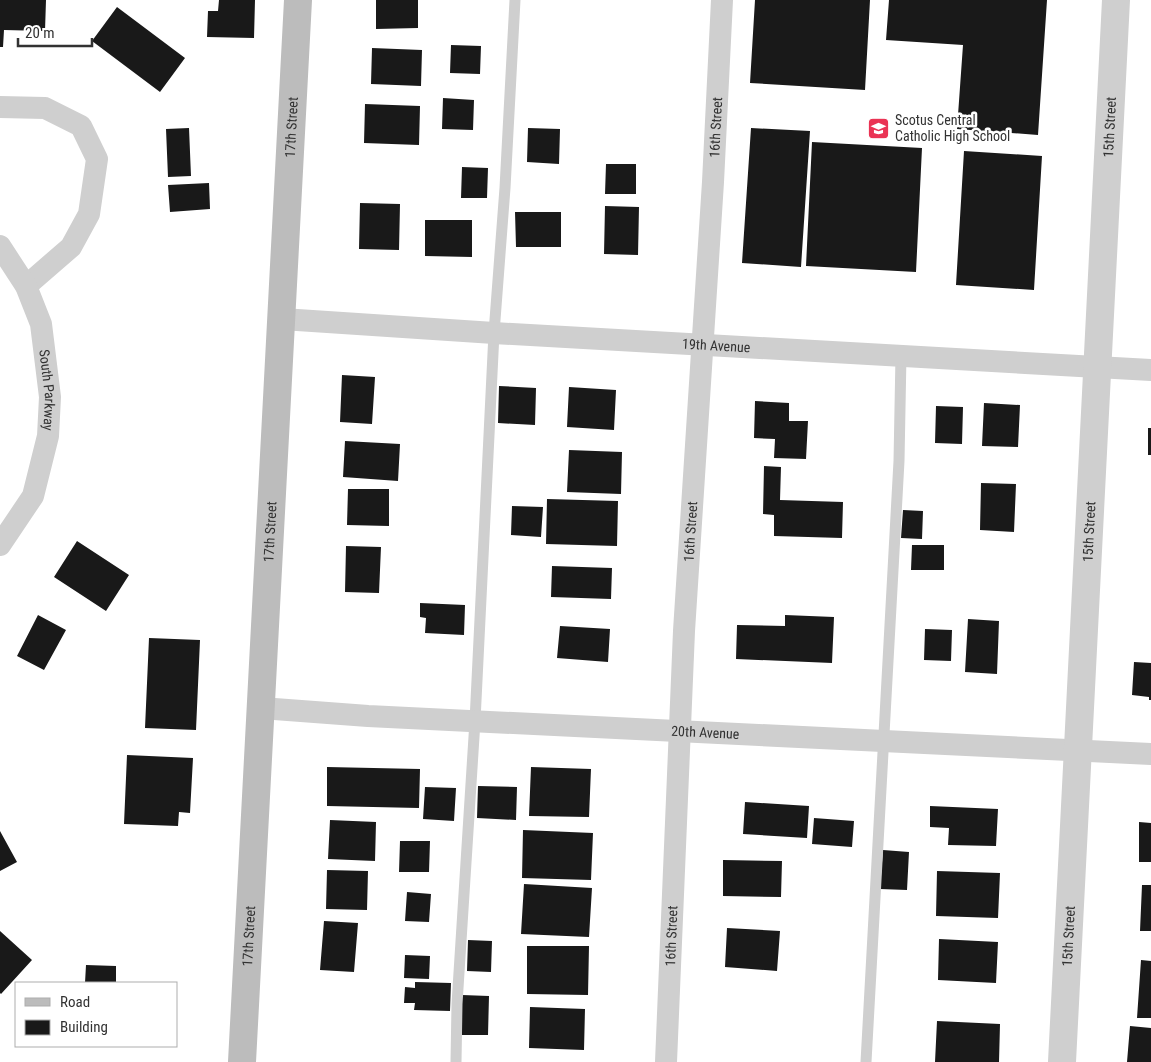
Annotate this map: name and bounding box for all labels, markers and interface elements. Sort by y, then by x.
scale bar [18,15,91,47]
text: 20 m [25,24,55,42]
street label: 15th Street [1100,96,1119,158]
street label: 17th Street [282,97,301,158]
street label: 16th Street [706,97,725,158]
place label: Scotus Central Catholic High School [895,112,1010,144]
school or university icon: Scotus Central Catholic High School [867,116,891,140]
street label: 19th Avenue [682,336,751,355]
street label: South Parkway [36,348,58,431]
street label: 17th Street [260,501,280,563]
street label: 16th Street [680,501,700,562]
street label: 15th Street [1079,501,1098,562]
street label: 20th Avenue [671,723,740,742]
street label: 17th Street [239,905,258,967]
street label: 16th Street [662,905,681,967]
street label: 15th Street [1059,905,1078,967]
legend [15,982,178,1047]
text: Road [60,993,90,1011]
text: Building [60,1018,108,1036]

